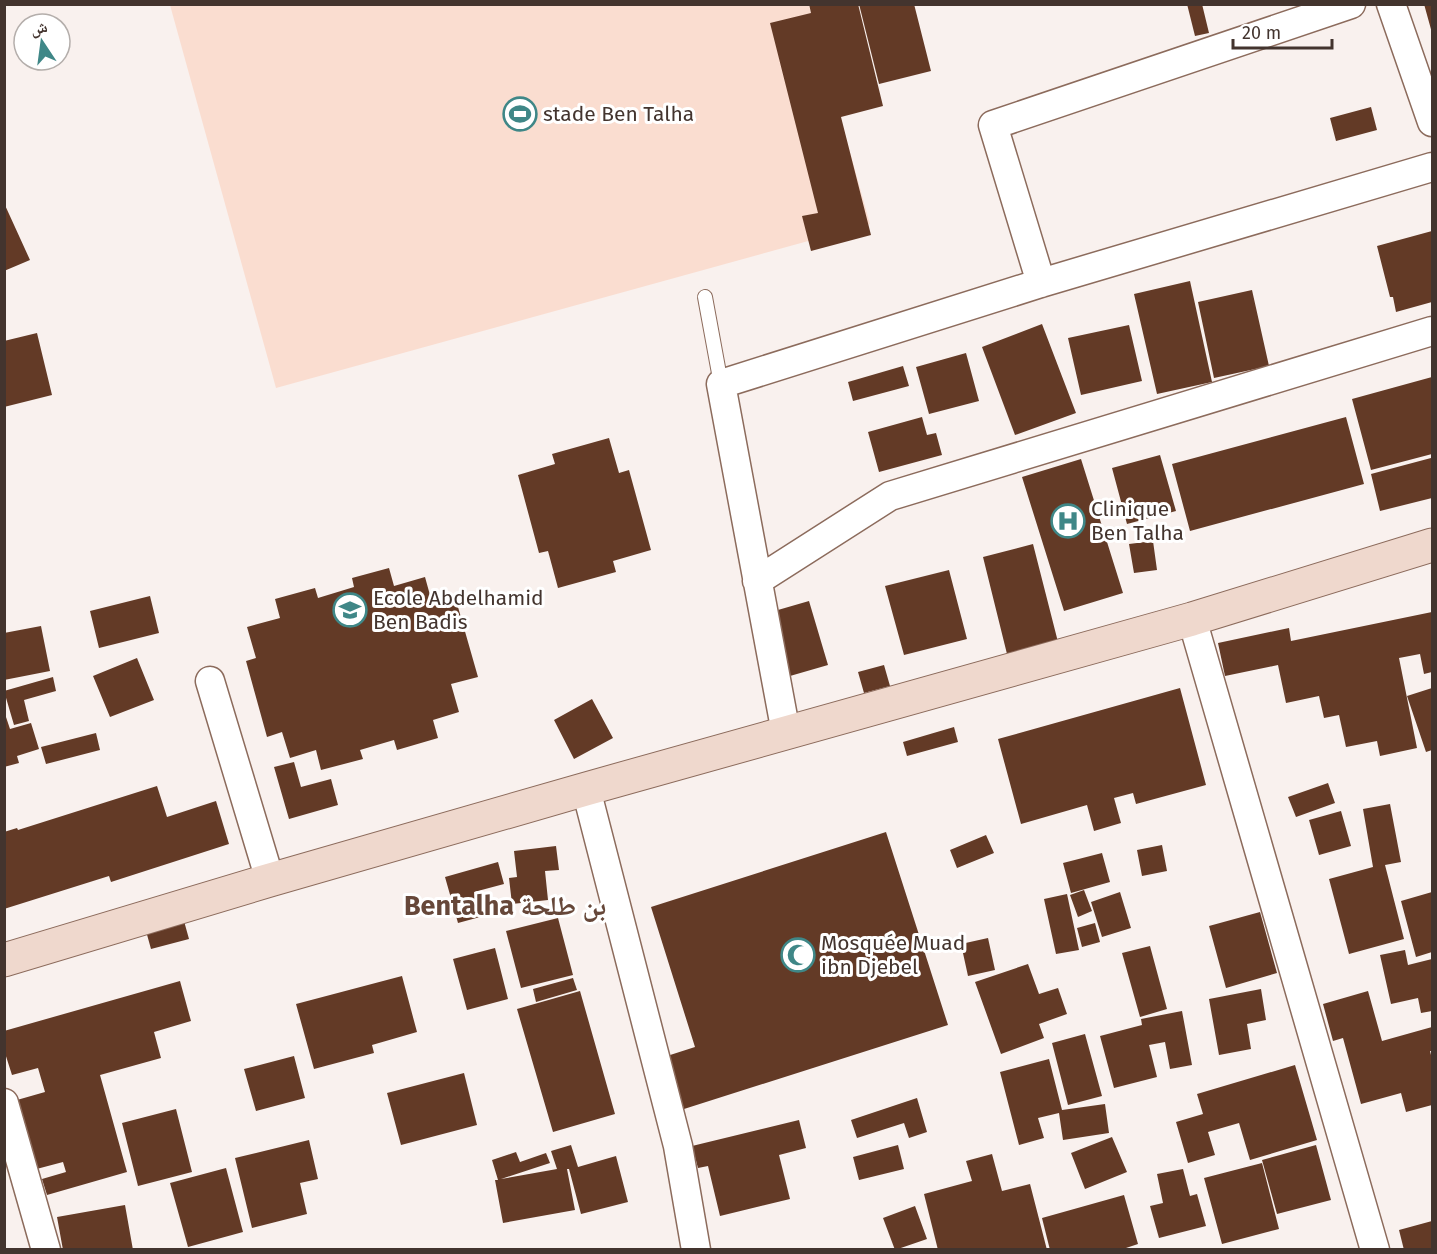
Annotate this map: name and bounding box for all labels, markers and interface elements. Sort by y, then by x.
north arrow [12,12,72,72]
scale bar [1233,12,1332,50]
text: ش [28,17,49,39]
text: 20 m [1242,22,1281,44]
sports icon: stade Ben Talha [502,96,538,132]
place label: stade Ben Talha [543,101,694,127]
place label: Clinique Ben Talha [1091,496,1184,546]
hospital icon: Clinique Ben Talha [1050,503,1086,539]
place label: Ecole Abdelhamid Ben Badis [373,585,544,635]
school or university icon: Ecole Abdelhamid Ben Badis [332,592,368,628]
district label: Bentalha بن طلحة [404,890,606,922]
place label: Mosquée Muad ibn Djebel [821,930,965,980]
mosque icon: Mosquée Muad ibn Djebel [780,937,816,973]

